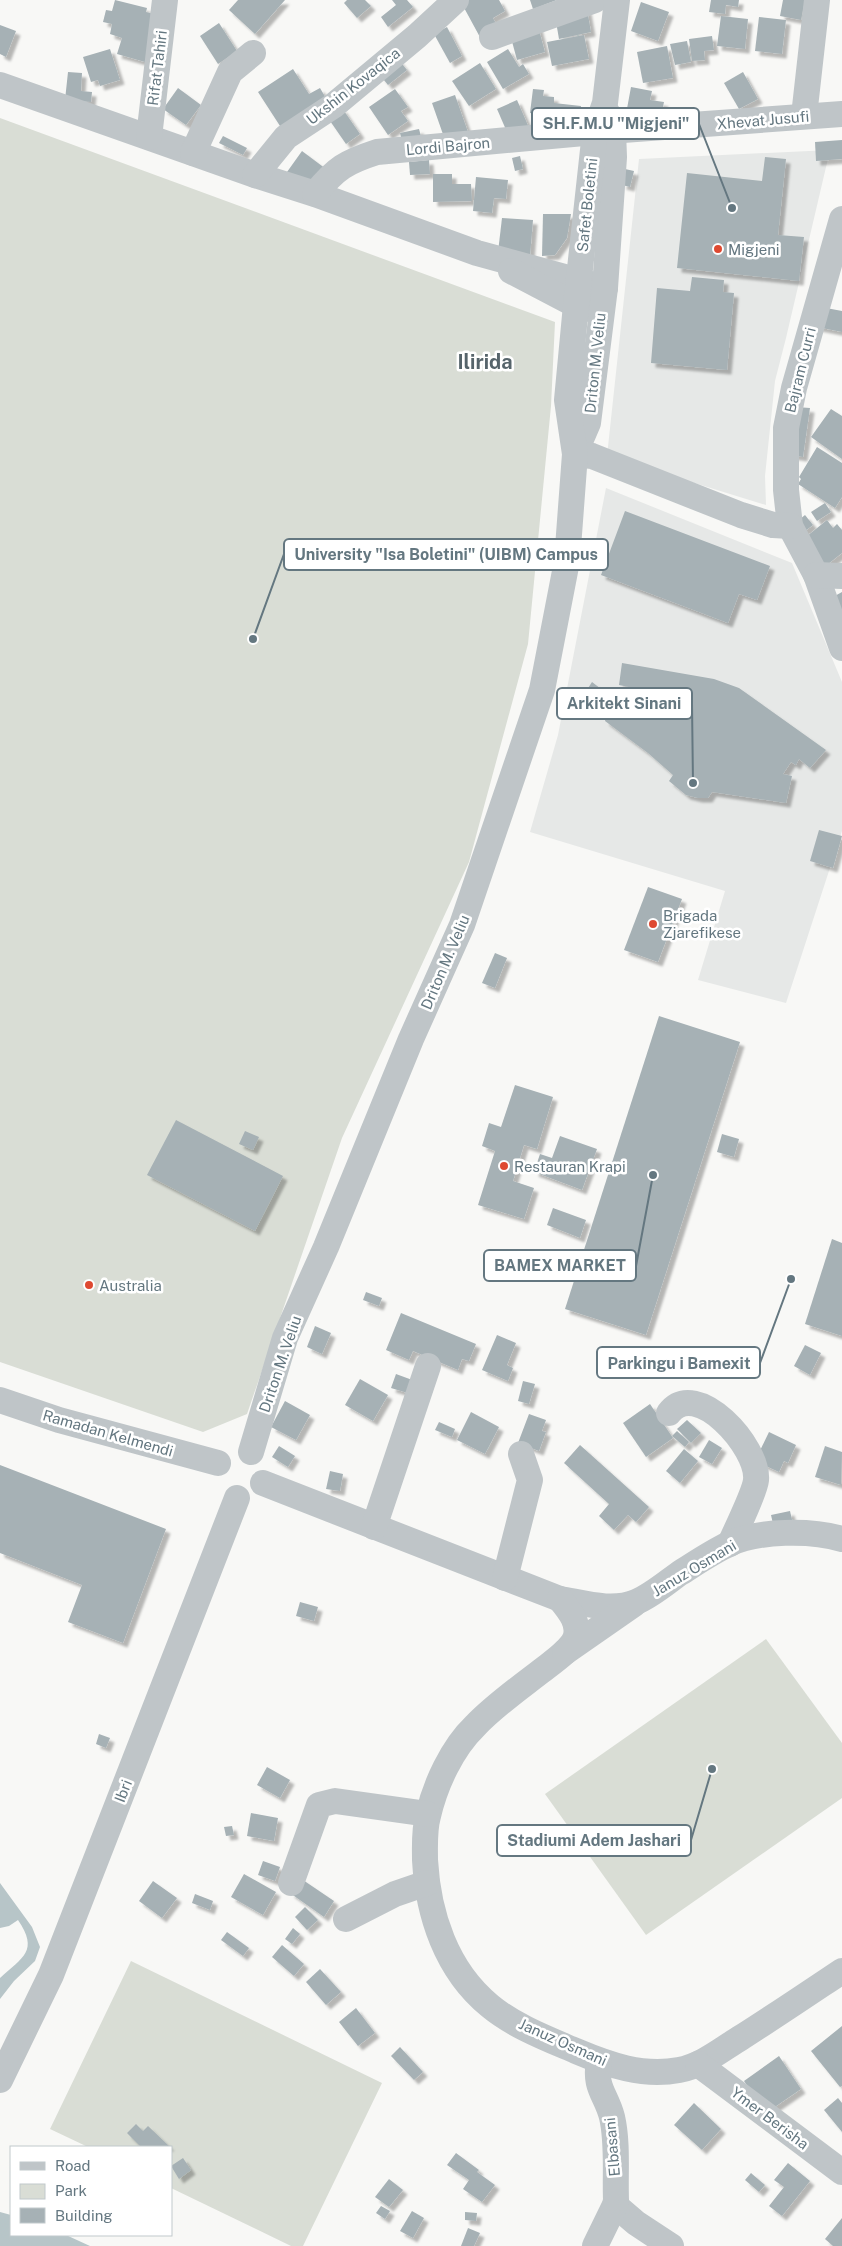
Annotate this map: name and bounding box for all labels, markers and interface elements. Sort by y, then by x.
street label: Rifat Tahiri [144,29,170,107]
street label: Ukshin Kovaqica [303,44,403,128]
street label: Xhevat Jusufi [716,107,810,133]
callout: SH.F.M.U "Migjeni" [532,108,699,139]
text: SH.F.M.U "Migjeni" [542,114,690,133]
street label: Lordi Bajron [405,134,491,158]
street label: Safet Boletini [574,157,600,253]
place label: Migjeni [728,241,780,258]
marker: Migjeni [712,243,724,255]
street label: Driton M. Veliu [581,312,609,414]
street label: Bajram Curri [781,326,819,414]
district label: Ilirida [457,350,513,374]
callout: University "Isa Boletini" (UIBM) Campus [284,539,608,570]
text: University "Isa Boletini" (UIBM) Campus [294,545,598,564]
callout: Arkitekt Sinani [557,688,692,719]
text: Arkitekt Sinani [567,694,681,713]
place label: Brigada Zjarefikese [663,907,741,941]
street label: Driton M. Veliu [417,912,473,1012]
marker: Brigada Zjarefikese [647,918,659,930]
place label: Restauran Krapi [514,1158,626,1175]
marker: Restauran Krapi [498,1160,510,1172]
callout: BAMEX MARKET [484,1250,636,1281]
text: BAMEX MARKET [494,1256,626,1275]
place label: Australia [99,1277,162,1294]
marker: Australia [83,1279,95,1291]
street label: Driton M. Veliu [256,1313,304,1415]
callout: Parkingu i Bamexit [597,1347,760,1378]
text: Parkingu i Bamexit [607,1354,751,1373]
street label: Ramadan Kelmendi [41,1406,175,1460]
street label: Januz Osmani [649,1536,739,1600]
street label: Ibri [111,1777,135,1805]
callout: Stadiumi Adem Jashari [497,1825,691,1856]
text: Stadiumi Adem Jashari [507,1831,681,1850]
street label: Januz Osmani [516,2015,610,2069]
street label: Ymer Berisha [728,2083,812,2153]
street label: Elbasani [601,2117,623,2177]
legend [10,2146,172,2236]
text: Road [55,2157,91,2174]
text: Park [55,2182,87,2199]
text: Building [55,2207,113,2224]

